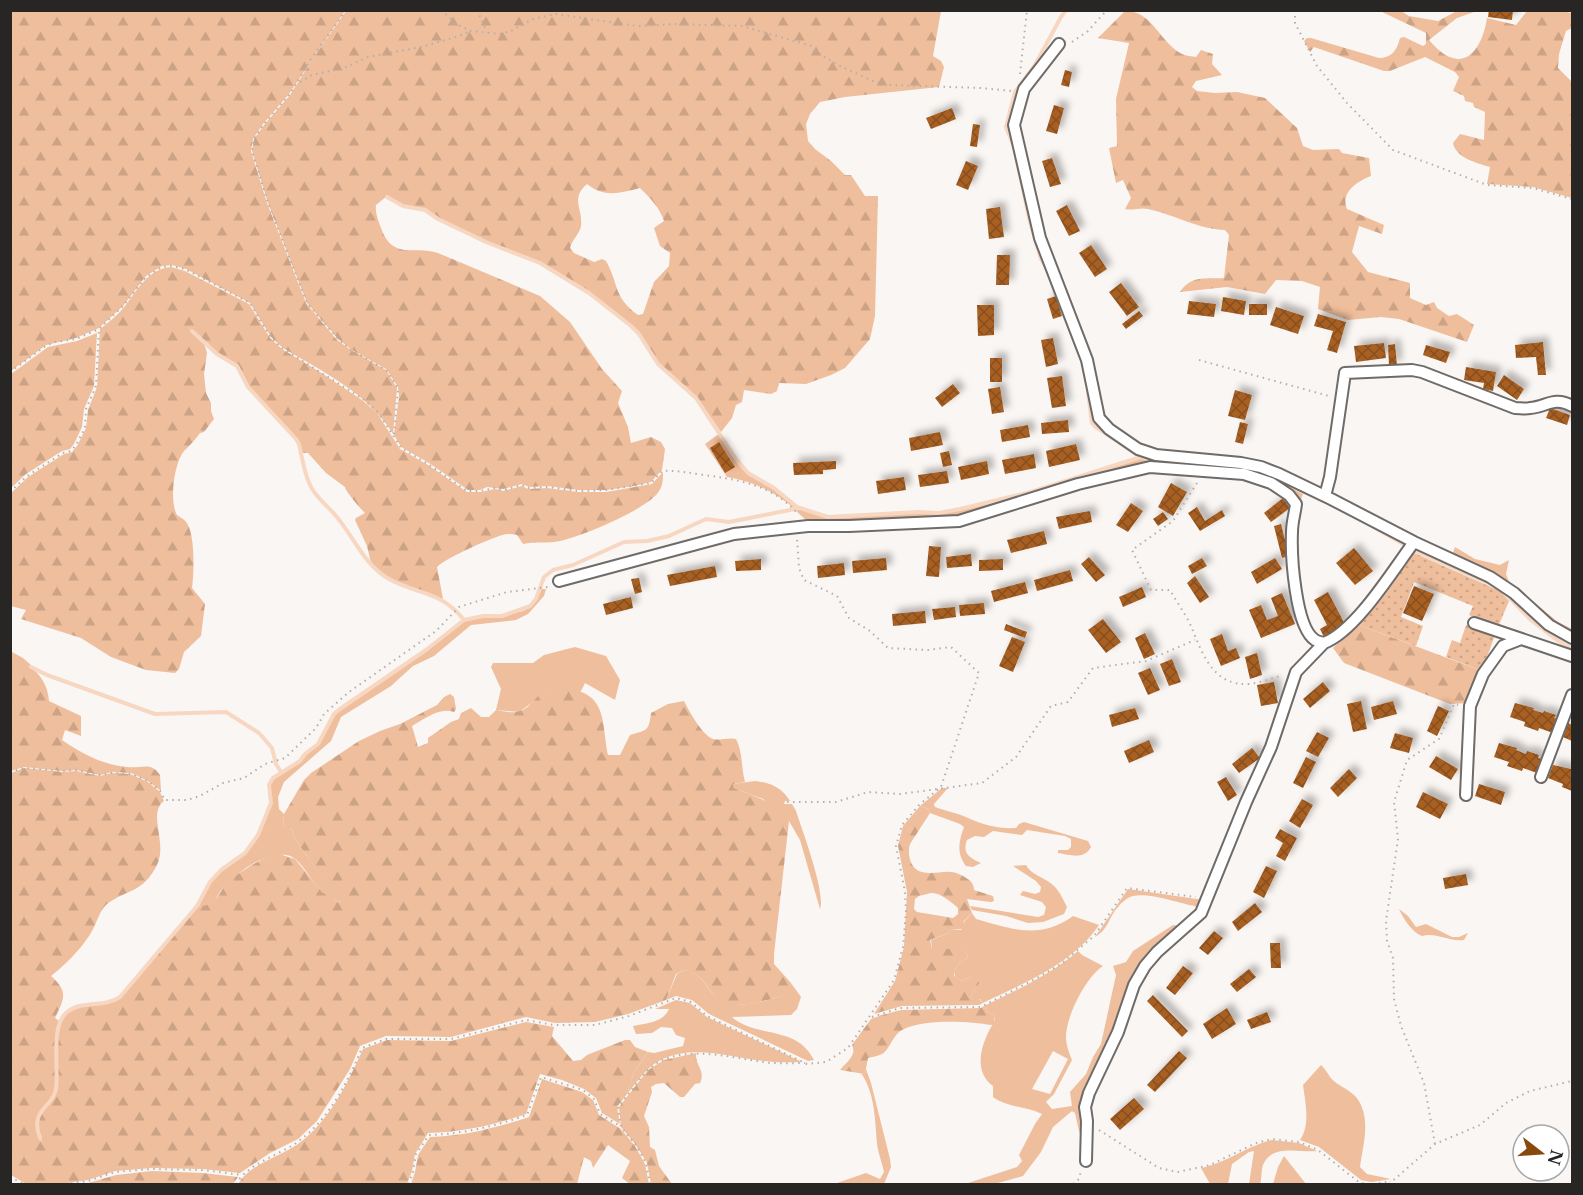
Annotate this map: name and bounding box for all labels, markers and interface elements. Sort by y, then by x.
north arrow [1511,1123,1571,1183]
text: N [1544,1147,1567,1168]

